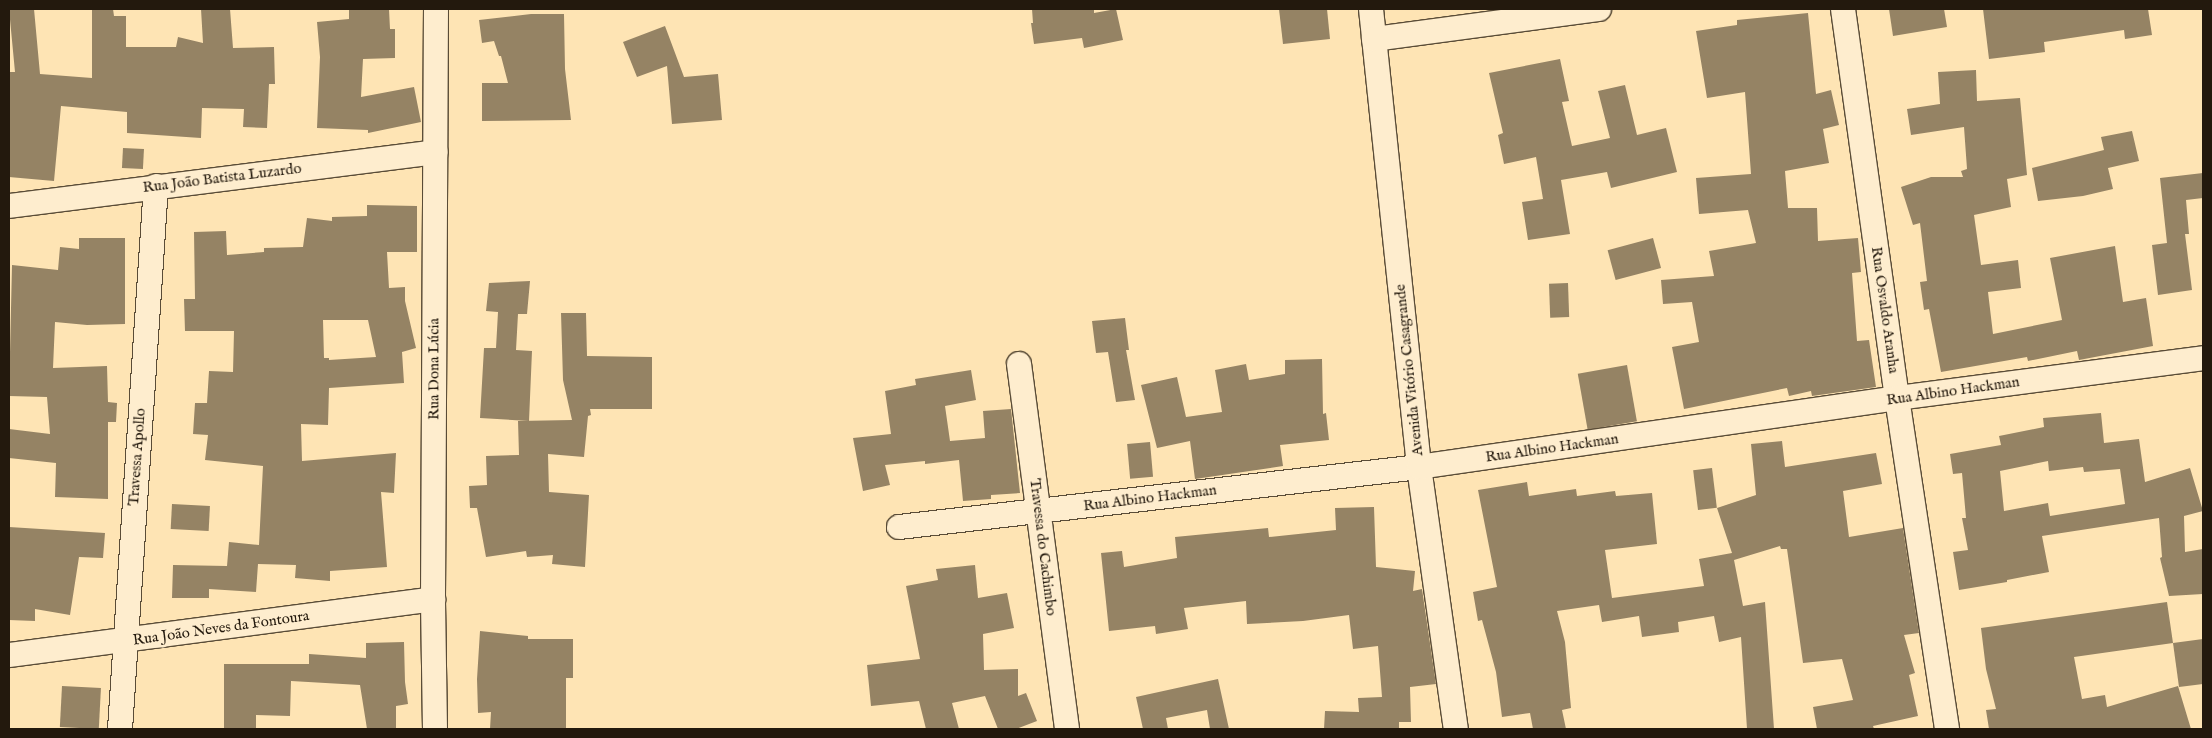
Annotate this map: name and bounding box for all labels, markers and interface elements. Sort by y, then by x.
street label: Rua João Batista Luzardo [142,159,302,197]
street label: Rua Osvaldo Aranha [1867,246,1903,374]
street label: Avenida Vitório Casagrande [1391,283,1427,457]
street label: Rua Dona Lúcia [425,318,443,420]
street label: Rua Albino Hackman [1885,373,2021,409]
street label: Travessa Apollo [125,408,149,506]
street label: Rua Albino Hackman [1484,430,1620,466]
street label: Travessa do Cachimbo [1026,477,1060,617]
street label: Rua Albino Hackman [1082,481,1218,515]
street label: Rua João Neves da Fontoura [132,607,310,649]

